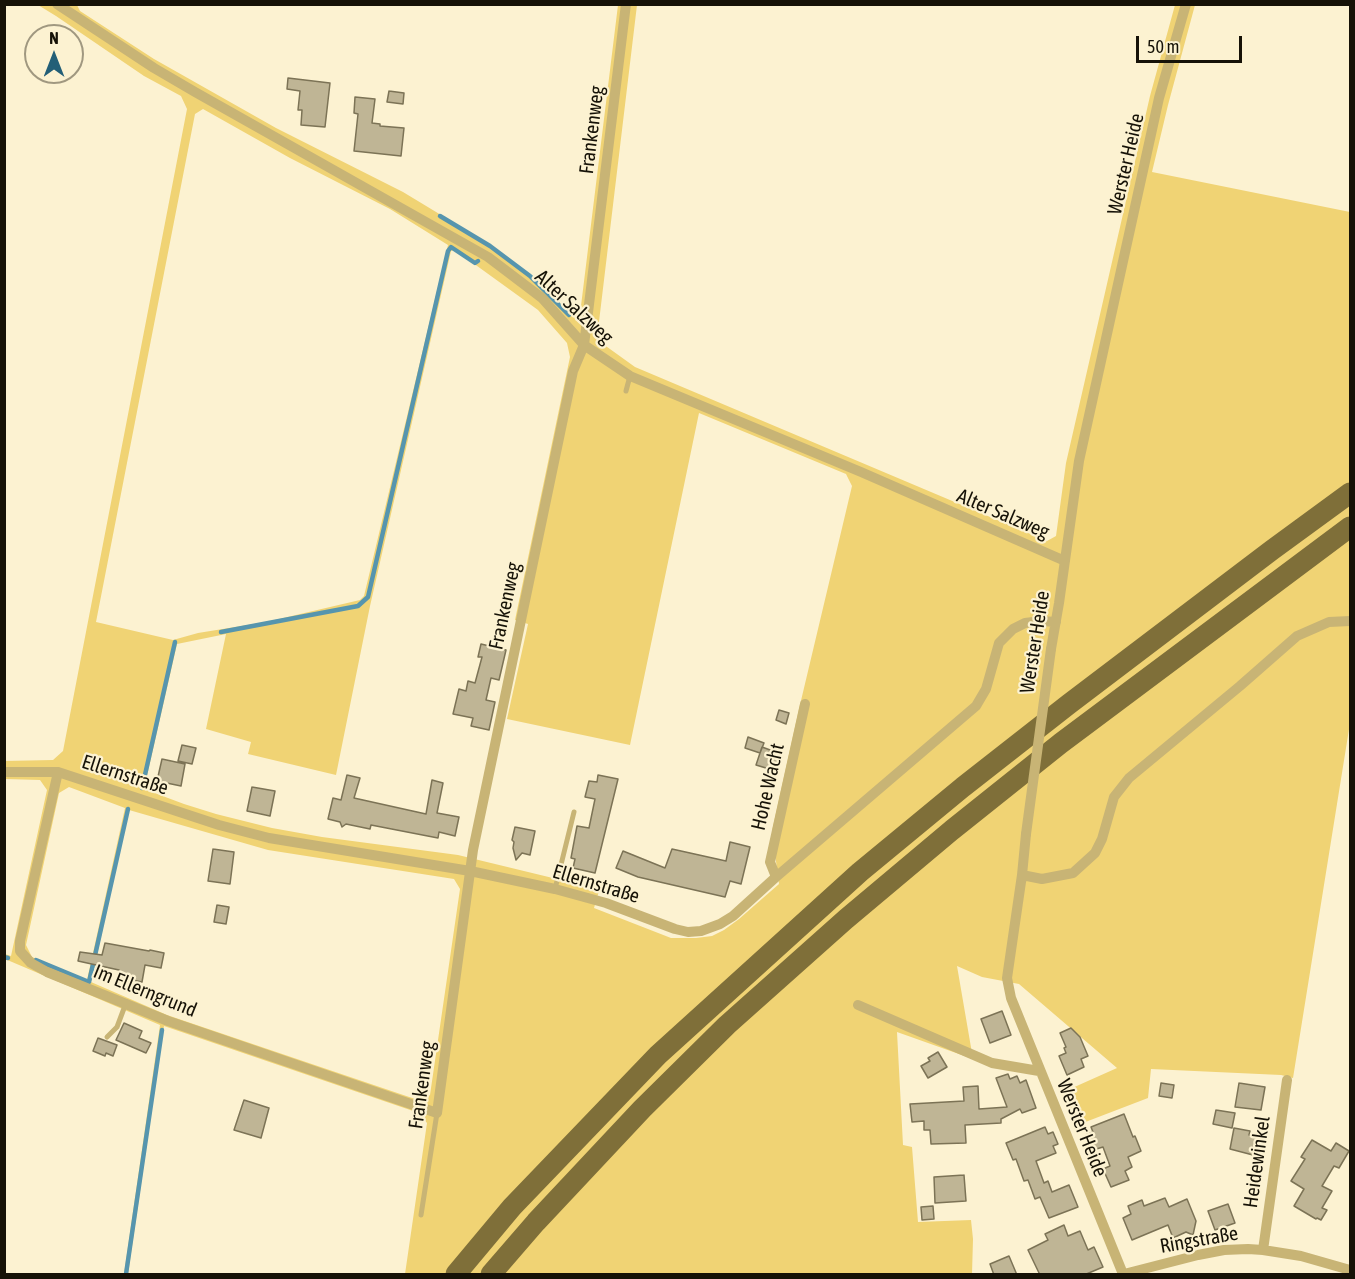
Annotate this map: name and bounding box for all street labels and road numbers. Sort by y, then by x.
street label: Frankenweg [575,84,609,176]
street label: Werster Heide [1103,111,1149,217]
street label: Alter Salzweg [530,265,618,349]
street label: Alter Salzweg [953,484,1053,544]
street label: Frankenweg [484,560,526,652]
street label: Werster Heide [1015,589,1055,695]
street label: Hohe Wacht [746,741,790,833]
street label: Ellernstraße [79,750,171,800]
street label: Ellernstraße [550,859,642,909]
street label: Im Ellerngrund [90,959,200,1023]
street label: Frankenweg [404,1039,440,1131]
street label: Werster Heide [1052,1076,1112,1180]
street label: Heidewinkel [1239,1114,1275,1210]
street label: Ringstraße [1158,1221,1240,1259]

